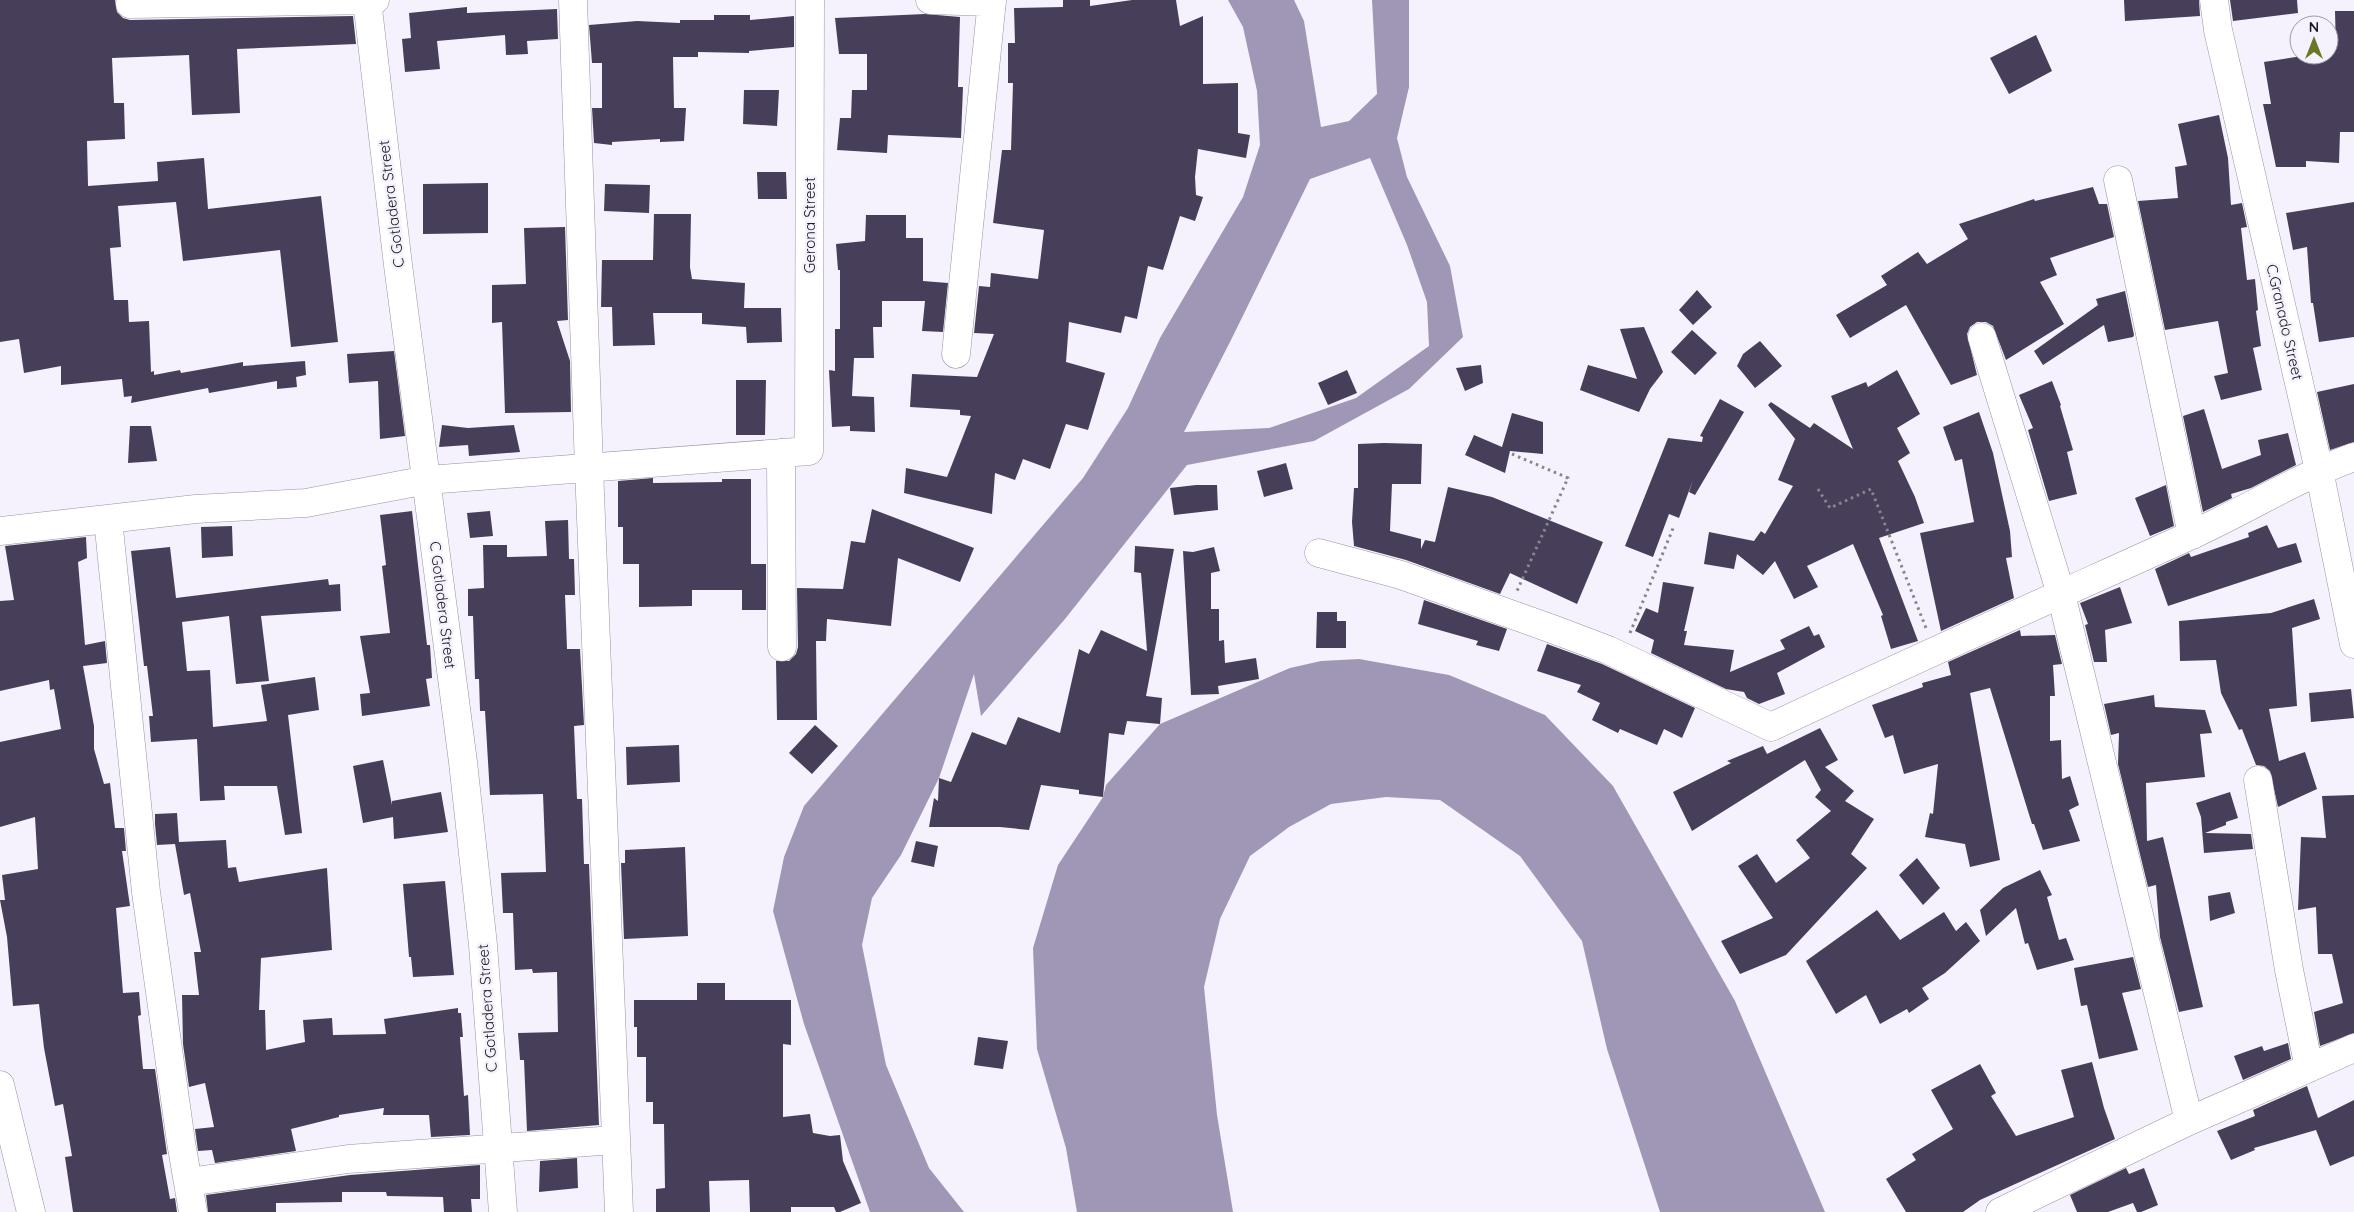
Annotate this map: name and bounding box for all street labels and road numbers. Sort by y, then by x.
street label: C Gotladera Street [374,139,408,269]
street label: Gerona Street [800,177,819,273]
street label: C.Granado Street [2262,262,2308,382]
street label: C Gotladera Street [426,540,460,670]
street label: C Gotladera Street [473,943,501,1073]

